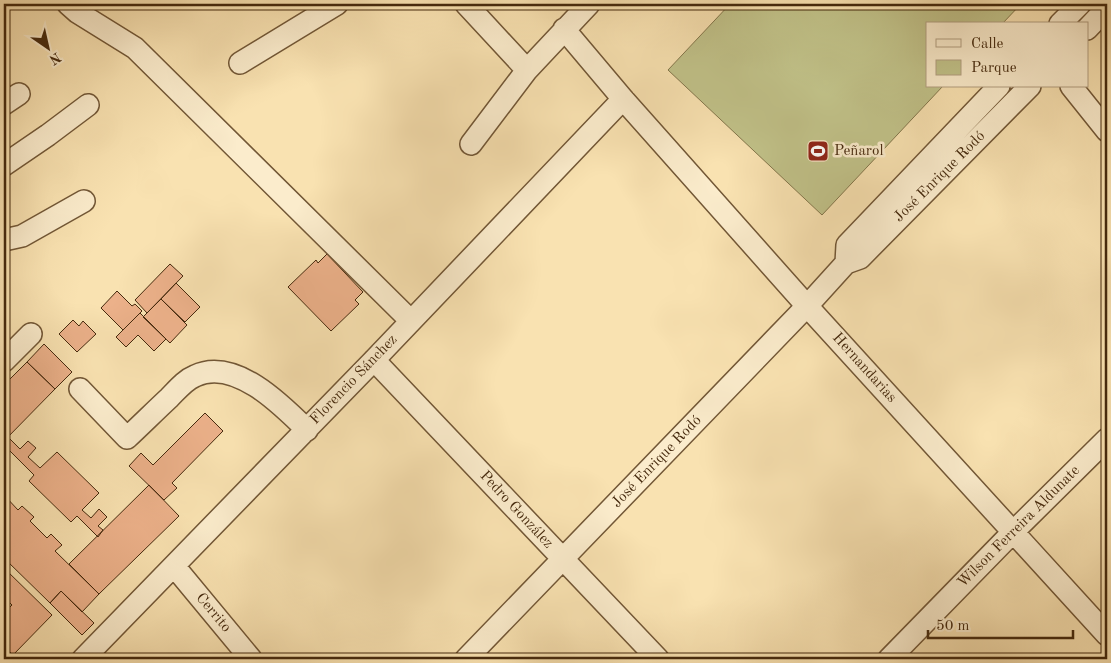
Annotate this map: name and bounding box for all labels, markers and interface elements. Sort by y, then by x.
north arrow [22,22,72,72]
legend [926,22,1088,88]
text: Calle [971,37,1004,52]
text: N [46,49,63,67]
text: Parque [971,61,1017,76]
street label: José Enrique Rodó [892,129,988,225]
sports icon: Peñarol [806,139,830,163]
place label: Peñarol [834,144,883,159]
street label: Hernandarias [829,330,899,406]
street label: Florencio Sánchez [308,332,400,428]
street label: José Enrique Rodó [609,413,705,511]
street label: Wilson Ferreira Aldunate [955,463,1083,591]
street label: Pedro González [476,468,556,552]
street label: Cerrito [192,591,234,635]
scale bar [928,608,1074,640]
text: 50 m [936,619,970,634]

